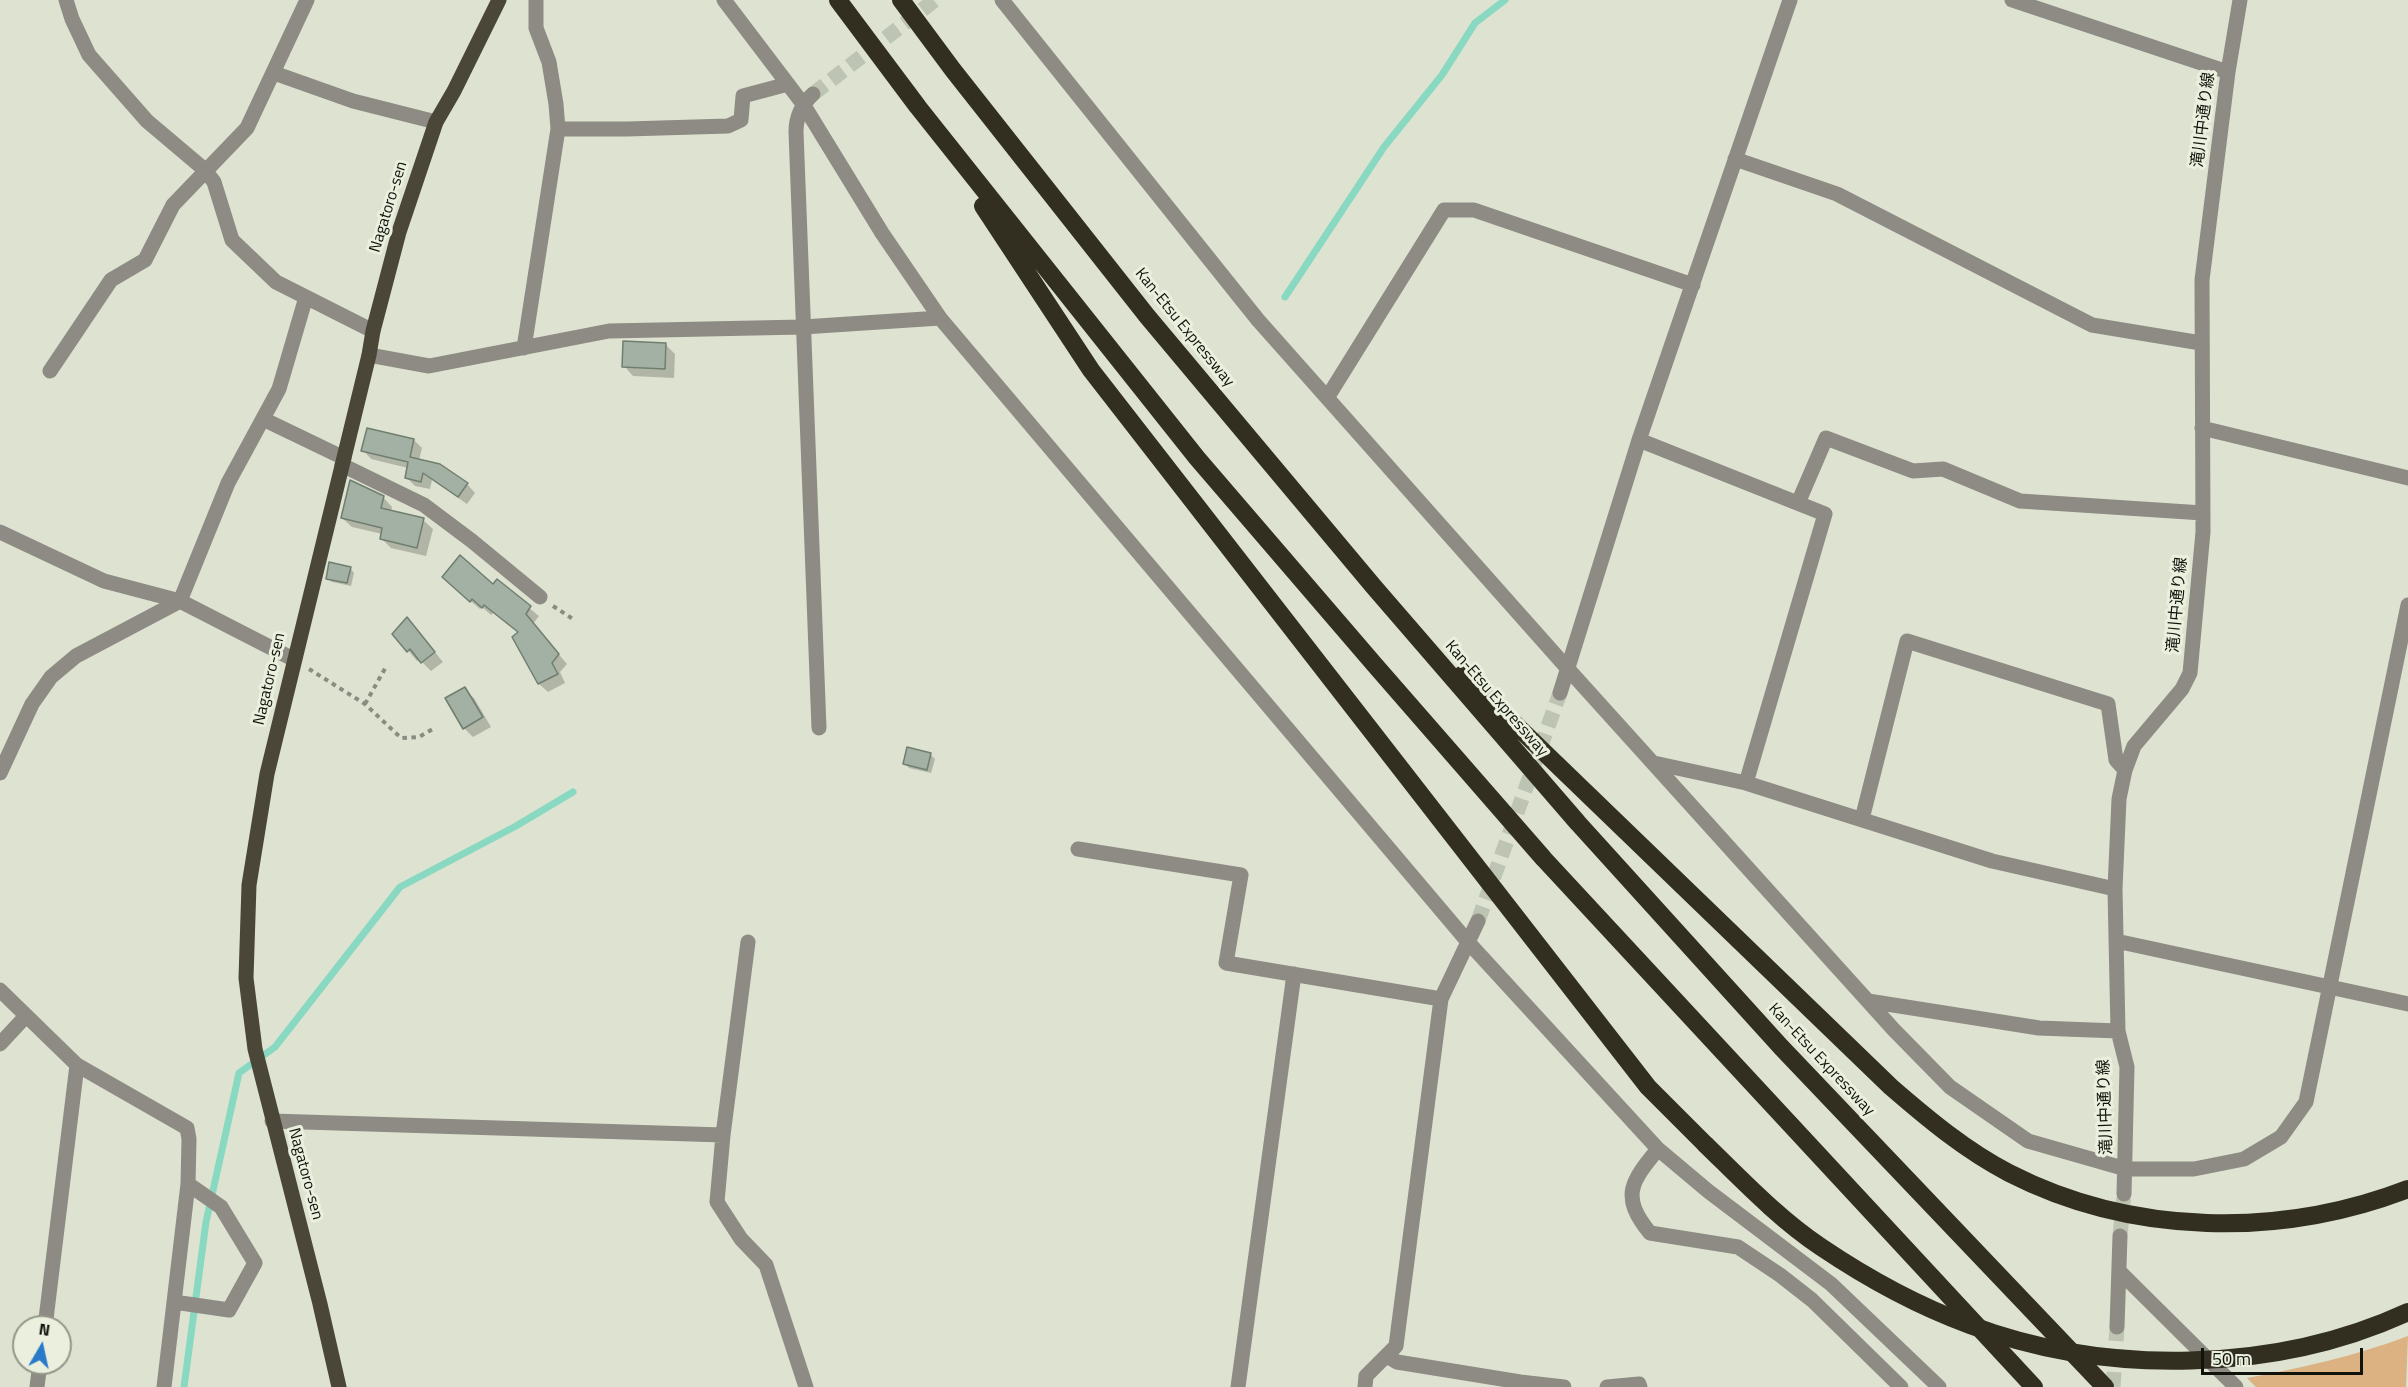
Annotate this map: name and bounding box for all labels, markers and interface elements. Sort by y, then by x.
street label: 滝川中通り線 [2189,71,2219,169]
street label: Nagatoro-sen [366,159,412,255]
street label: Kan-Etsu Expressway [1130,265,1238,391]
street label: 滝川中通り線 [2164,556,2192,654]
street label: Nagatoro-sen [250,631,290,727]
street label: Kan-Etsu Expressway [1441,637,1551,761]
street label: Kan-Etsu Expressway [1764,1000,1878,1120]
street label: 滝川中通り線 [2095,1059,2117,1155]
street label: Nagatoro-sen [284,1126,326,1222]
north arrow [12,1315,72,1375]
text: N [37,1316,52,1342]
scale bar [2204,1336,2366,1374]
text: 50 m [2212,1345,2251,1372]

